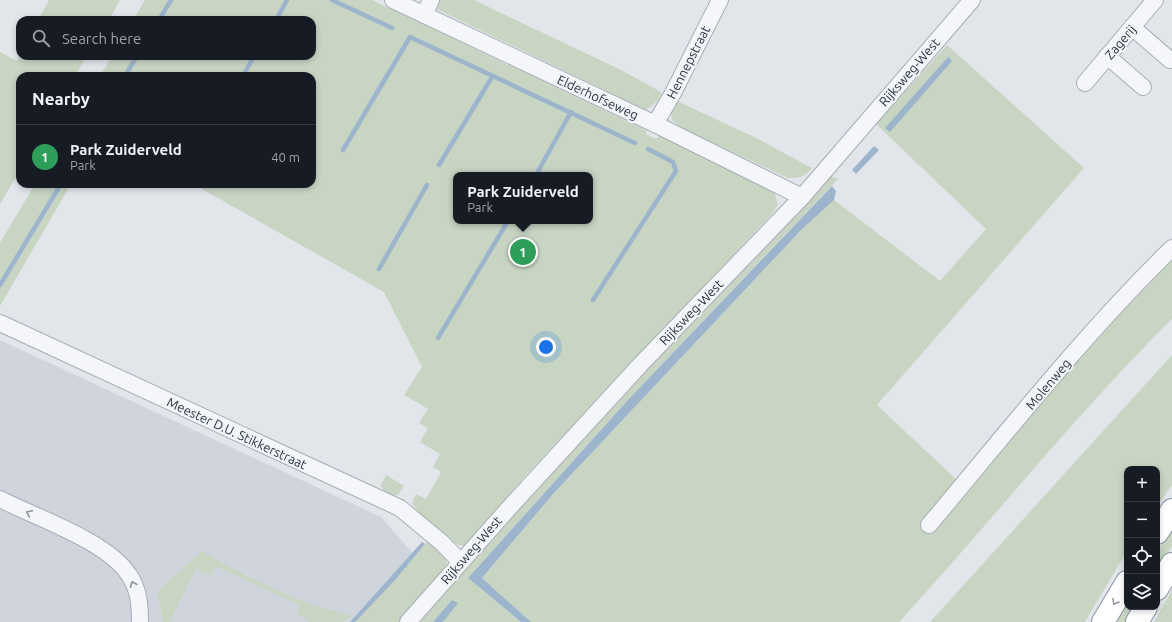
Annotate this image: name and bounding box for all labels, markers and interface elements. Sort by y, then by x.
search box [16,16,316,60]
street label: Zagerij [1102,22,1138,62]
street label: Hennepstraat [664,23,712,101]
icon: search [30,27,52,49]
text: Search here [62,30,141,47]
street label: Rijksweg-West [876,35,942,109]
street label: Elderhofseweg [555,72,641,122]
text: Nearby [32,89,90,108]
text: Park Zuiderveld [70,141,182,158]
text: 1 [41,150,49,164]
text: 40 m [271,150,300,164]
text: Park [70,158,96,172]
popup [453,172,593,224]
text: Park Zuiderveld [467,183,579,200]
text: Park [467,200,493,214]
pin: 1 [510,237,536,267]
street label: Rijksweg-West [656,277,726,347]
your location [536,337,556,357]
street label: Molenweg [1023,356,1073,412]
street label: Meester D.U. Stikkerstraat [165,394,309,472]
map controls [1124,466,1160,610]
button: + [1124,466,1160,502]
button: − [1124,502,1160,538]
one-way arrow [25,510,33,518]
street label: Rijksweg-West [438,513,504,587]
button: locate [1124,538,1160,574]
button: layers [1124,574,1160,610]
one-way arrow [130,581,138,588]
one-way arrow [1113,598,1120,605]

